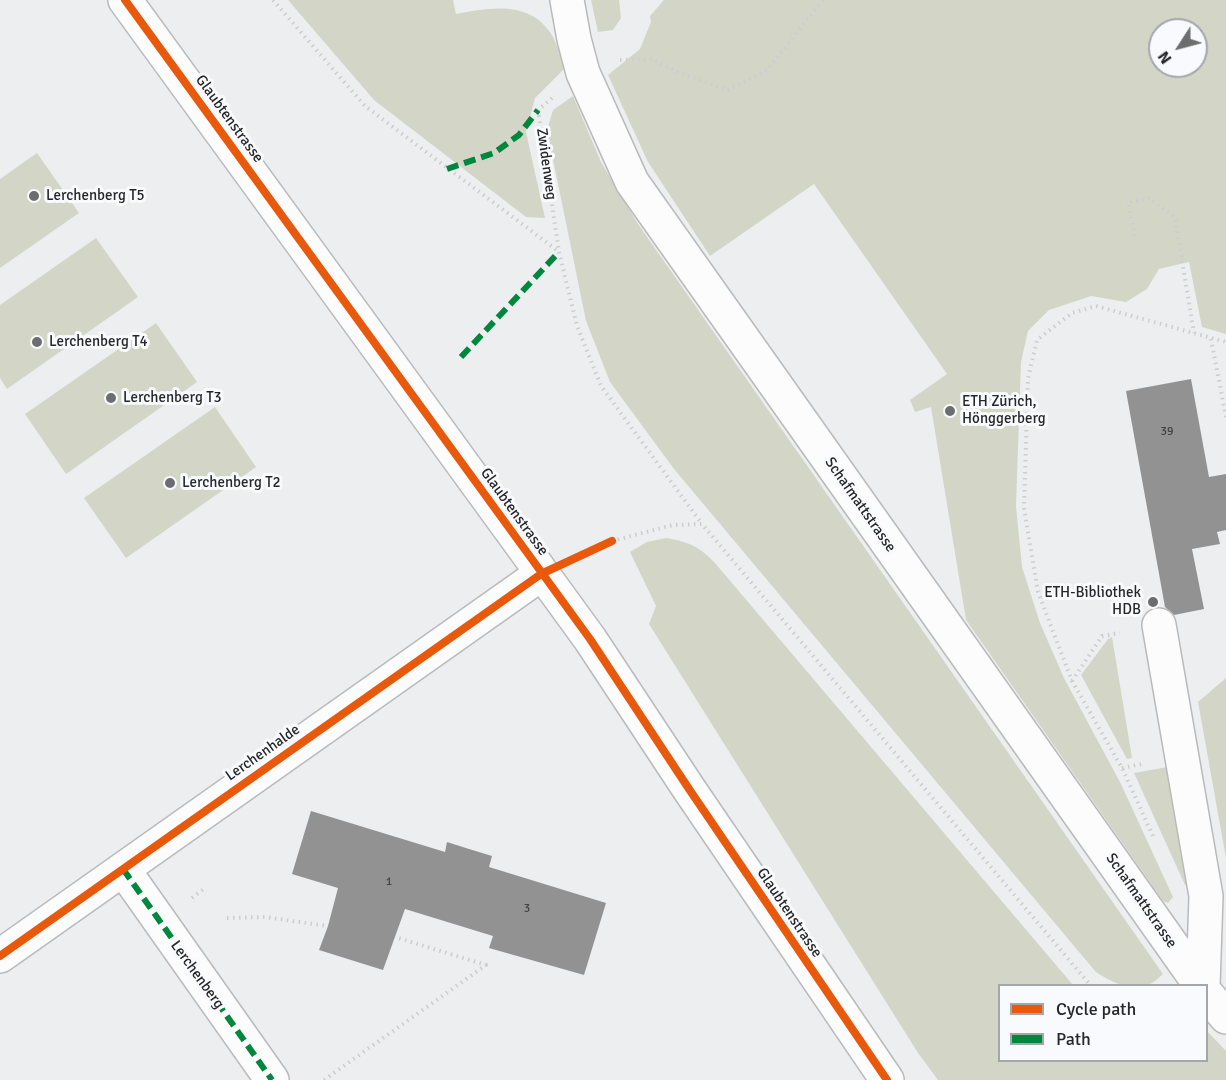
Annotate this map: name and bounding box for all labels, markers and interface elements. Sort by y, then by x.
north arrow [1148,18,1208,78]
text: N [1154,47,1176,68]
street label: Glaubtenstrasse [191,72,267,166]
street label: Zwidenweg [532,127,560,201]
place label: Lerchenberg T5 [46,187,145,205]
marker: Lerchenberg T5 [27,189,41,203]
place label: Lerchenberg T4 [49,333,148,351]
marker: Lerchenberg T4 [30,335,44,349]
place label: Lerchenberg T3 [123,389,222,407]
marker: Lerchenberg T3 [104,391,118,405]
place label: ETH Zürich, Hönggerberg [962,393,1046,428]
marker: ETH Zürich, Hönggerberg [943,404,957,418]
house number: 39 [1161,425,1173,439]
street label: Schafmattstrasse [821,454,899,556]
street label: Glaubtenstrasse [476,465,552,559]
place label: Lerchenberg T2 [182,474,281,492]
marker: Lerchenberg T2 [163,476,177,490]
place label: ETH-Bibliothek HDB [1044,584,1141,619]
marker: ETH-Bibliothek HDB [1146,595,1160,609]
street label: Lerchenhalde [222,721,304,785]
street label: Schafmattstrasse [1102,850,1180,952]
street label: Glaubtenstrasse [752,865,826,961]
house number: 1 [386,875,392,889]
house number: 3 [524,902,530,916]
street label: Lerchenberg [166,937,228,1013]
legend [998,984,1208,1062]
text: Cycle path [1056,998,1136,1020]
text: Path [1056,1028,1091,1050]

